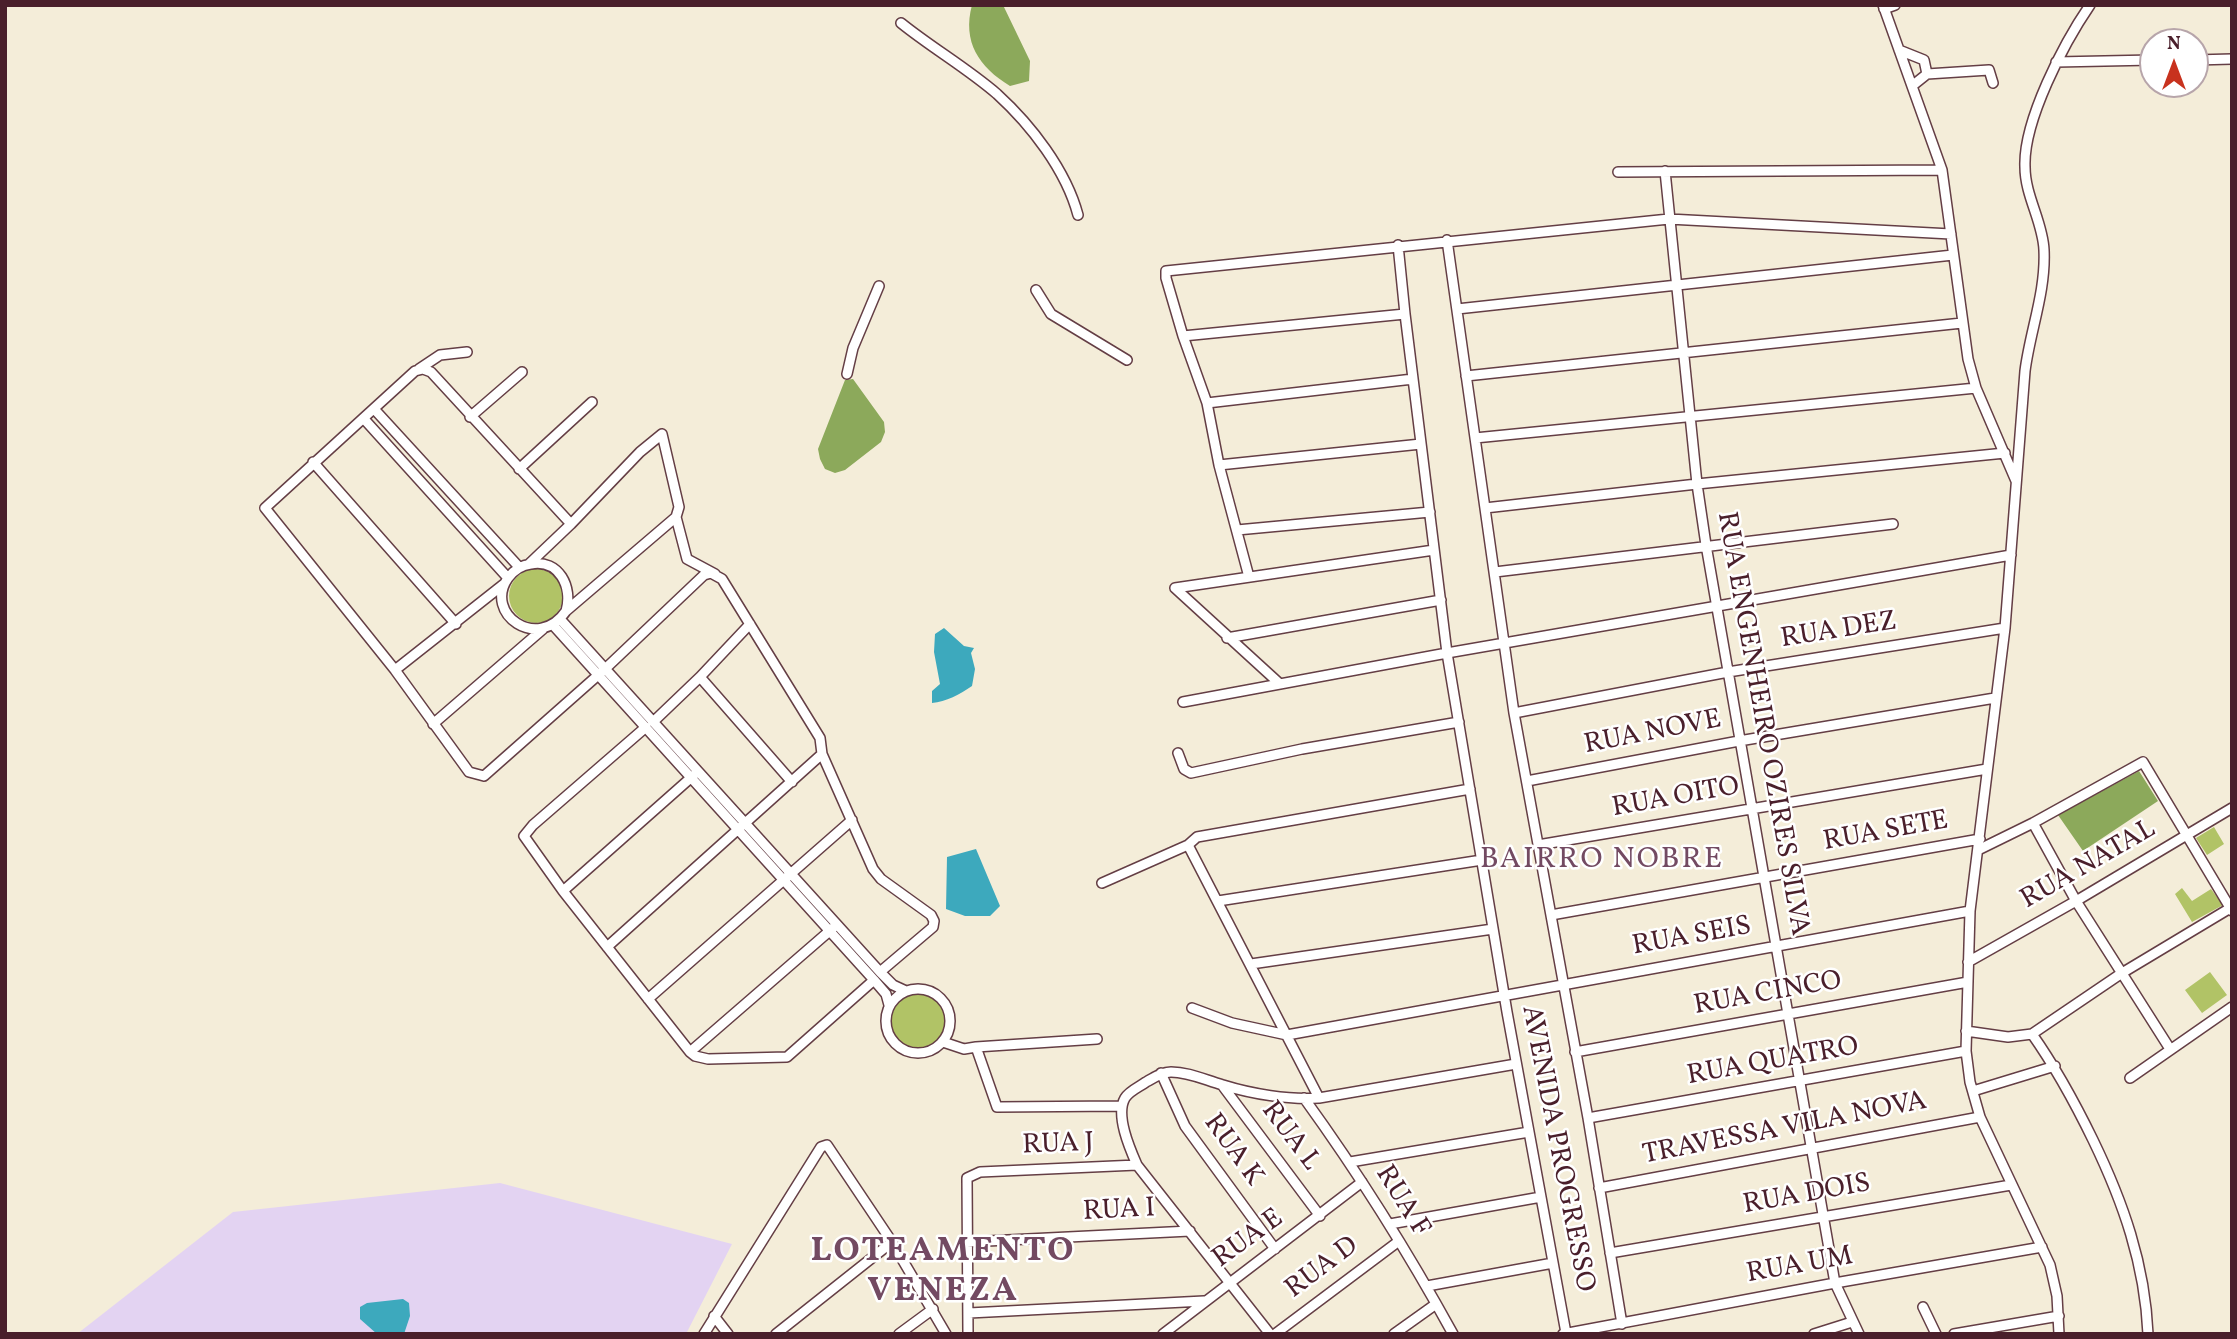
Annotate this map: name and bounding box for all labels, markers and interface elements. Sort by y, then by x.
north arrow [2139,28,2209,98]
text: N [2167,31,2181,57]
street label: RUA ENGENHEIRO OZIRES SILVA [1707,509,1815,939]
street label: RUA DEZ [1779,606,1899,658]
street label: RUA NOVE [1582,704,1724,764]
street label: RUA OITO [1610,771,1742,827]
street label: RUA SETE [1821,805,1951,861]
street label: RUA NATAL [2016,814,2162,918]
district label: BAIRRO NOBRE [1482,843,1722,879]
street label: RUA SEIS [1630,911,1754,965]
street label: RUA CINCO [1692,965,1844,1025]
street label: AVENIDA PROGRESSO [1512,1003,1600,1295]
street label: RUA QUATRO [1685,1031,1861,1095]
street label: TRAVESSA VILA NOVA [1640,1086,1930,1174]
street label: RUA L [1252,1096,1326,1178]
street label: RUA K [1195,1108,1269,1194]
street label: RUA J [1022,1128,1094,1164]
street label: RUA F [1366,1160,1436,1244]
street label: RUA DOIS [1741,1168,1873,1224]
street label: RUA I [1082,1193,1156,1231]
street label: RUA E [1207,1203,1291,1277]
street label: RUA D [1280,1231,1366,1307]
district label: LOTEAMENTO VENEZA [812,1233,1074,1315]
street label: RUA UM [1744,1241,1856,1293]

